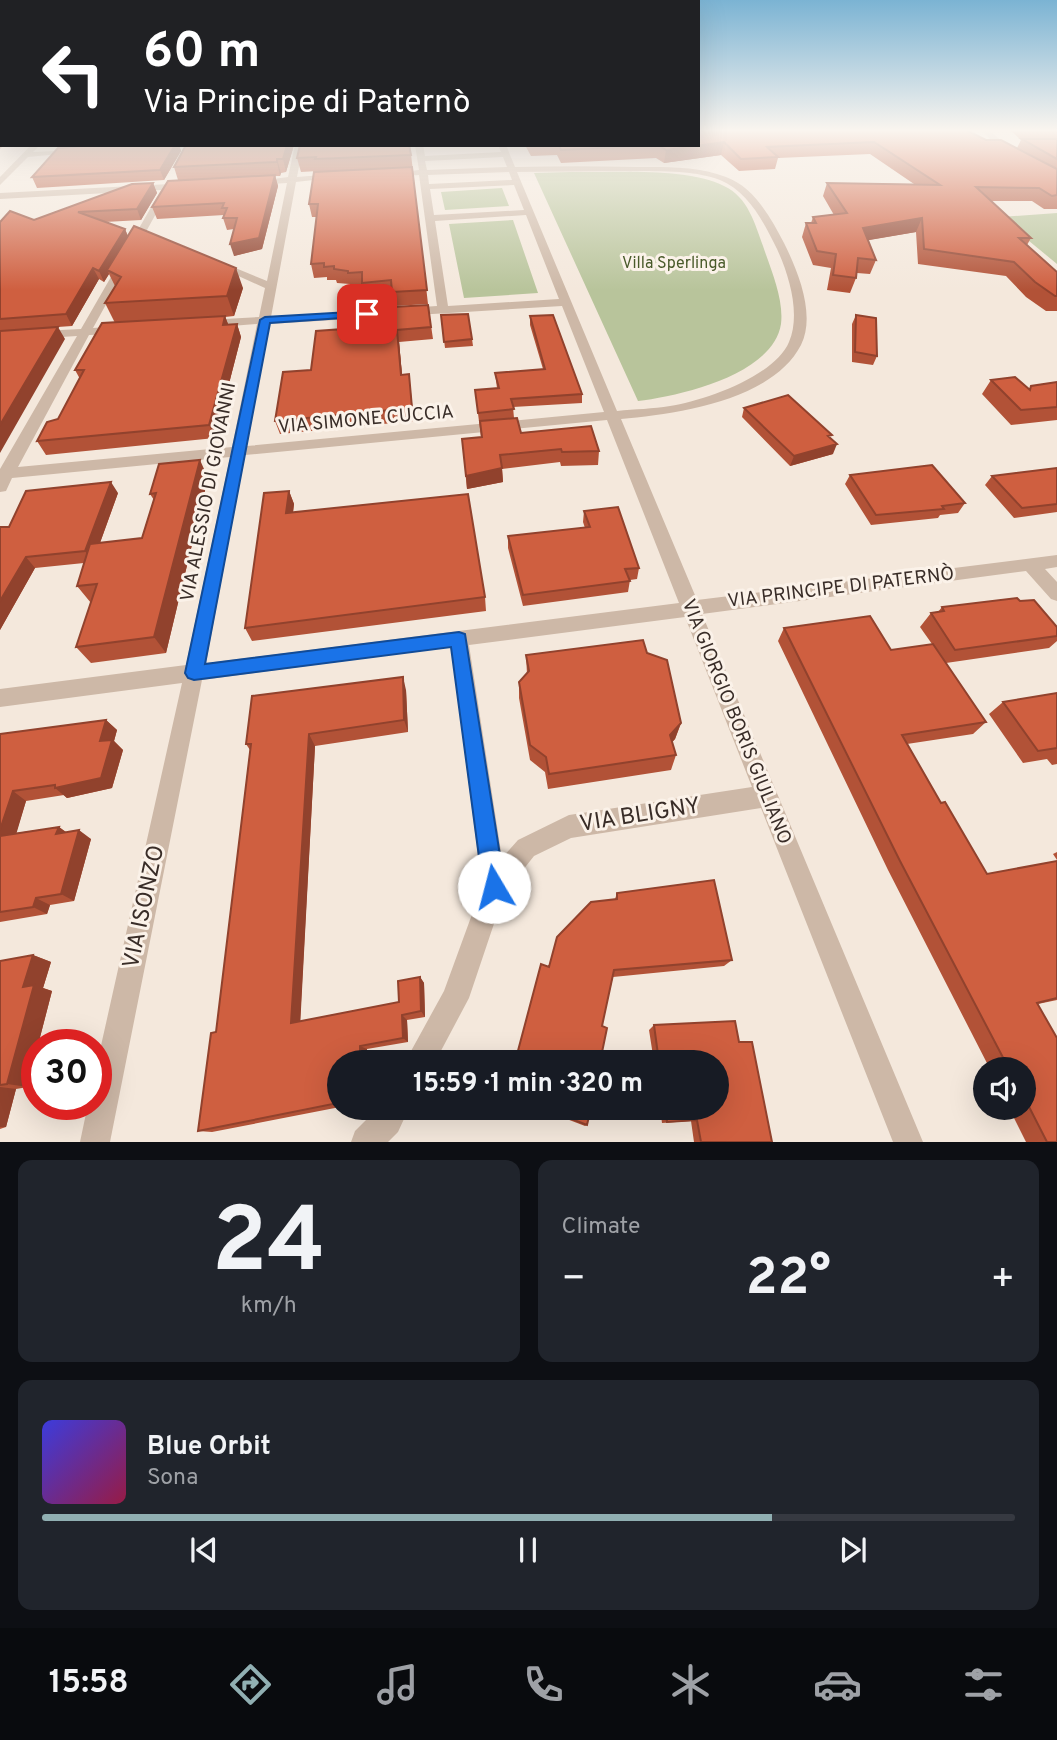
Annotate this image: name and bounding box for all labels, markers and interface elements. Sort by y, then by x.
text: 60 m [143,23,261,85]
icon: left [28,28,119,119]
text: Via Principe di Paternò [143,84,471,124]
park label: Villa Sperlinga [622,254,726,274]
pin [337,284,397,344]
icon: arrive [348,295,386,333]
street label: VIA ALESSIO DI GIOVANNI [176,380,242,604]
street label: VIA SIMONE CUCCIA [277,400,455,440]
street label: VIA PRINCIPE DI PATERNÒ [726,561,956,614]
street label: VIA GIORGIO BORIS GIULIANO [676,596,796,848]
street label: VIA BLIGNY [578,792,702,840]
street label: VIA ISONZO [118,843,172,971]
position arrow [457,850,531,924]
speed limit sign: 30 [21,1029,112,1120]
map controls [973,1057,1036,1120]
button: sound [973,1057,1036,1120]
text: 15:59 · 1 min · 320 m [413,1068,643,1101]
text: 24 [212,1189,326,1304]
text: Climate [562,1213,640,1242]
text: 22° [746,1247,831,1313]
text: − [562,1256,586,1305]
text: + [990,1256,1015,1305]
text: km/h [241,1292,297,1321]
text: Blue Orbit [147,1431,271,1464]
text: Sona [147,1464,198,1493]
icon: previous [185,1531,223,1569]
icon: pause [509,1531,547,1569]
icon: next [834,1531,872,1569]
icon: directions [226,1660,275,1709]
icon: music [373,1660,422,1709]
icon: phone [519,1660,568,1709]
icon: climate [666,1660,715,1709]
icon: car [813,1660,862,1709]
icon: filters [959,1660,1008,1709]
text: 15:58 [49,1664,129,1704]

